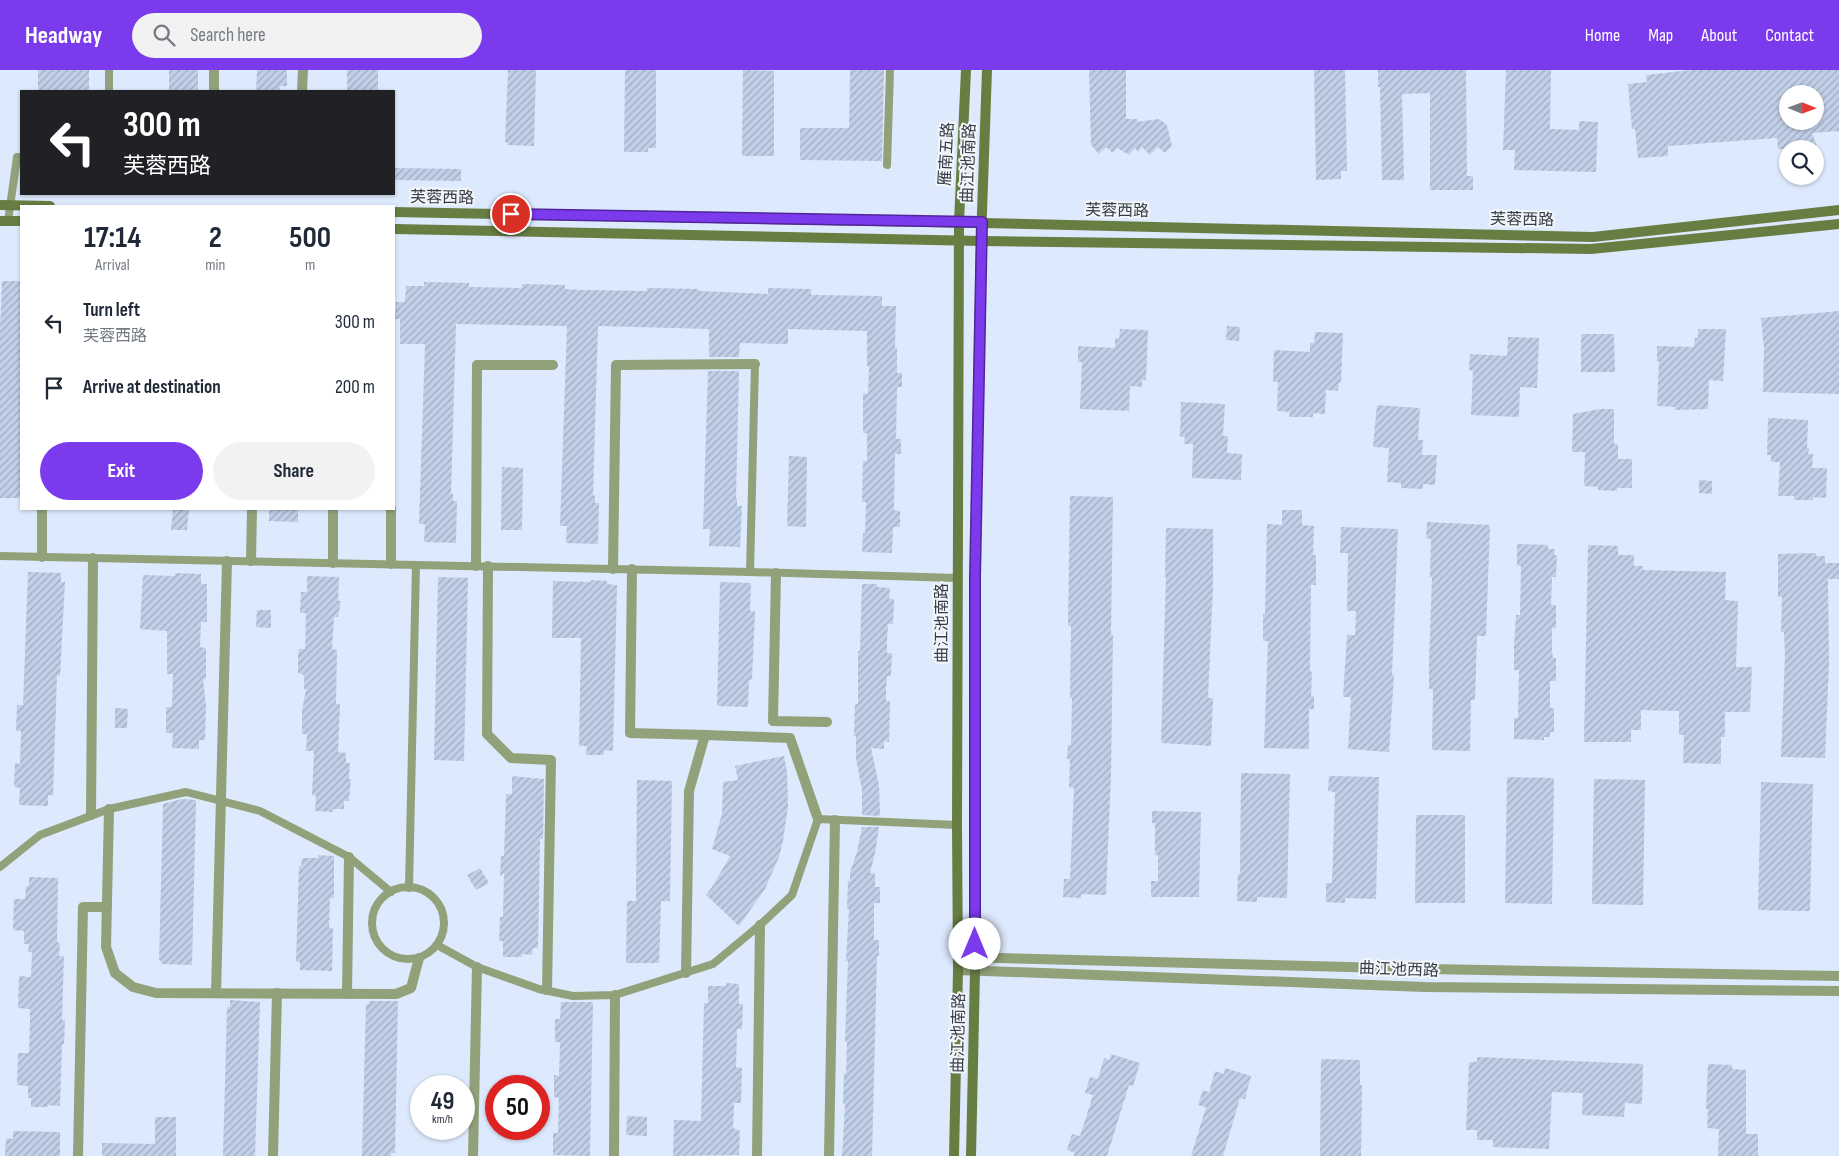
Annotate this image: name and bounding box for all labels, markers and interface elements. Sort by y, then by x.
search box [132,13,482,58]
text: Headway [25,21,102,50]
icon: search [150,21,178,49]
text: Search here [190,24,266,47]
text: Home [1585,25,1620,46]
text: Map [1648,25,1673,46]
text: About [1701,25,1737,46]
text: Contact [1765,25,1814,46]
north arrow [1779,85,1824,130]
map controls [1779,85,1824,185]
text: 300 m [123,104,201,147]
icon: left [40,110,105,175]
street label: 雁南五路 [936,122,958,186]
street label: 曲江池南路 [958,123,980,203]
button: search [1779,140,1824,185]
text: 芙蓉西路 [123,153,211,180]
street label: 芙蓉西路 [410,188,474,208]
pin [490,193,532,235]
icon: arrive [497,200,525,228]
street label: 芙蓉西路 [1085,201,1149,221]
street label: 芙蓉西路 [1490,210,1554,230]
text: 17:14 [84,220,141,256]
text: 2 [209,220,222,256]
text: 500 [289,220,331,256]
text: Arrival [95,256,130,275]
text: min [205,256,225,275]
text: m [305,256,315,275]
text: Turn left [83,299,140,322]
icon: left [40,309,68,337]
text: 300 m [335,311,375,334]
text: 芙蓉西路 [83,327,147,346]
icon: arrive [40,374,68,402]
text: Arrive at destination [83,376,221,399]
text: 200 m [335,376,375,399]
button: Exit [40,442,203,500]
button: Share [213,442,375,500]
street label: 曲江池南路 [933,583,952,663]
position arrow [948,917,1000,969]
street label: 曲江池西路 [1359,959,1439,981]
street label: 曲江池南路 [949,993,969,1073]
speed limit sign: 50 [485,1075,550,1140]
text: 49 [431,1086,454,1117]
text: km/h [432,1112,453,1127]

